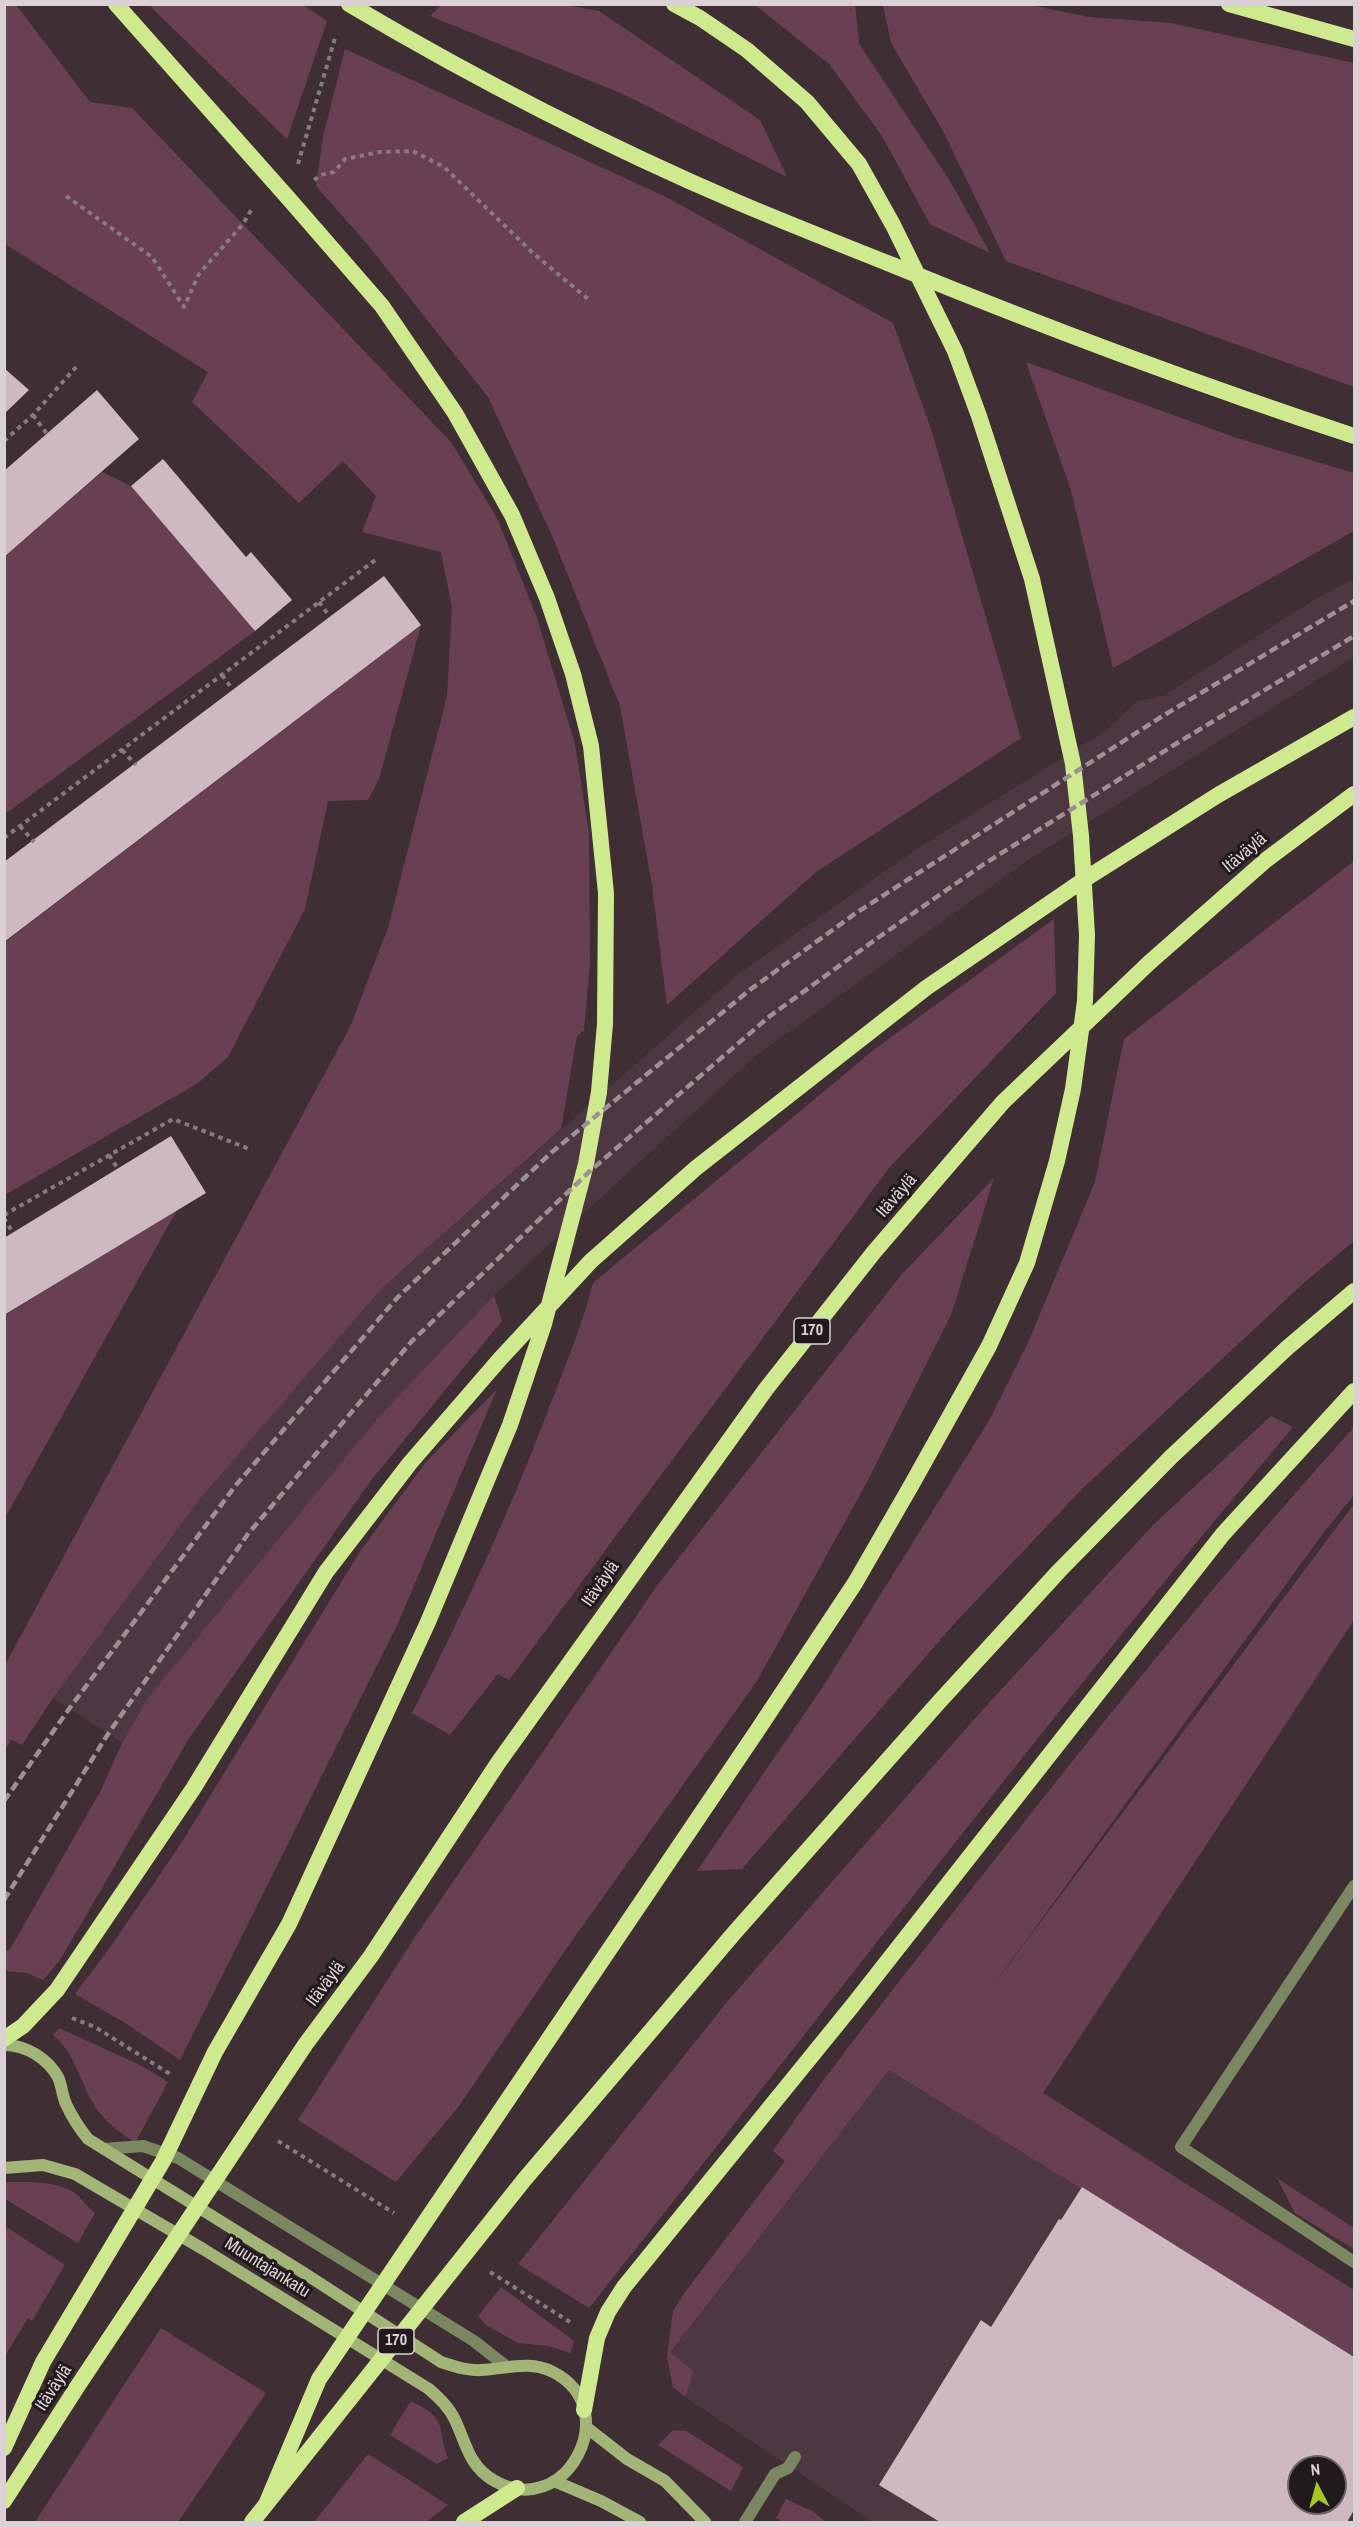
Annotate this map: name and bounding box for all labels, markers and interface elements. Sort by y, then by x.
street label: Itäväylä [1219,828,1271,878]
street label: Itäväylä [872,1170,922,1222]
road number: 170 [794,1318,830,1344]
street label: Itäväylä [578,1557,624,1611]
street label: Itäväylä [302,1957,350,2011]
street label: Muuntajankatu [220,2233,314,2303]
road number: 170 [378,2328,414,2354]
street label: Itäväylä [31,2361,77,2415]
north arrow [1287,2455,1347,2515]
text: N [1309,2458,1321,2481]

